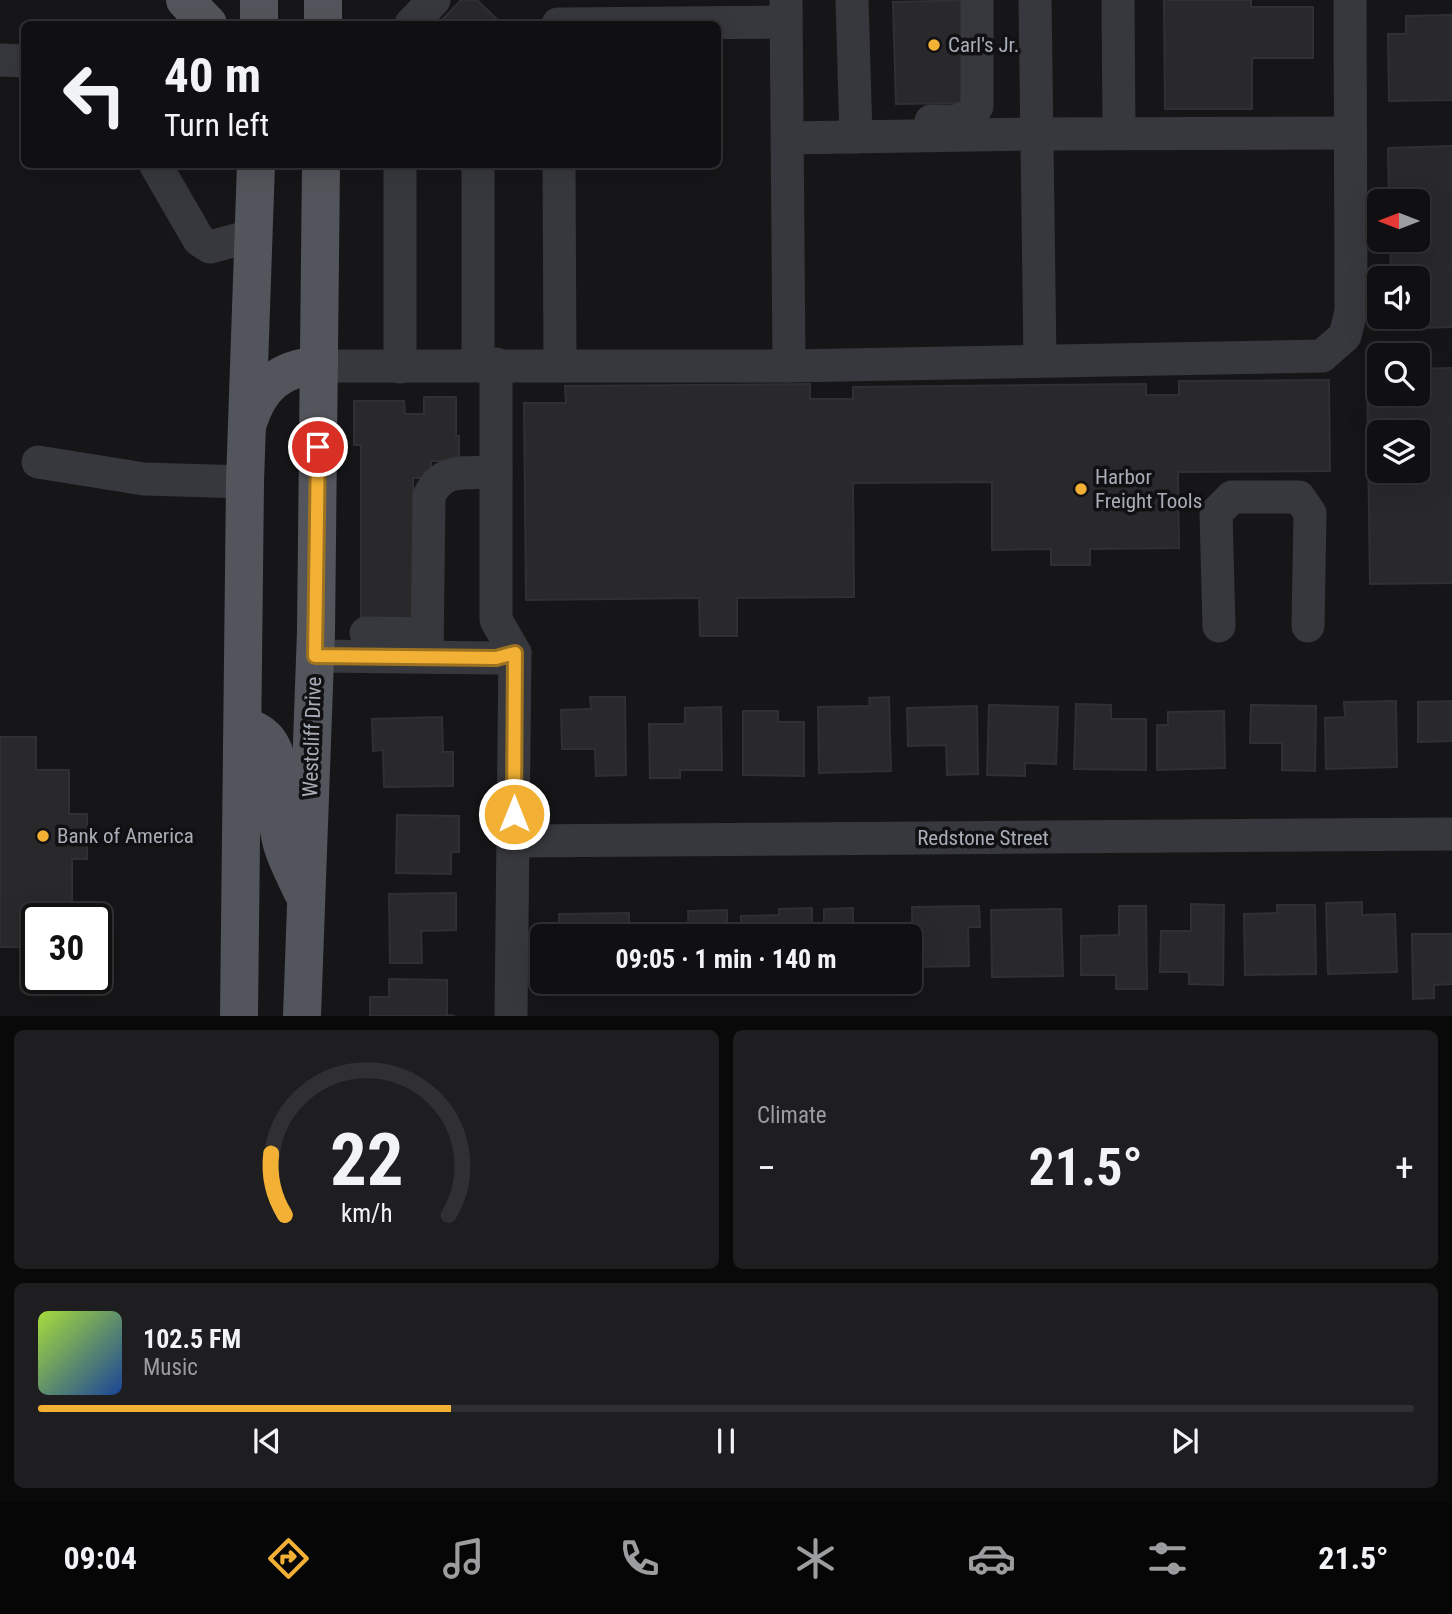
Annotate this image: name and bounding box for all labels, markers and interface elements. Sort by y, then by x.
place label: Carl's Jr. [948,33,1019,57]
marker: Carl's Jr. [926,37,942,53]
text: 40 m [164,47,261,104]
icon: left [49,49,140,140]
text: Turn left [164,106,269,144]
north arrow [1367,189,1430,252]
map controls [1367,189,1430,483]
button: sound [1367,266,1430,329]
button: search [1367,343,1430,406]
pin [288,417,348,477]
button: layers [1367,420,1430,483]
icon: arrive [299,428,337,466]
place label: Harbor Freight Tools [1095,465,1202,513]
marker: Harbor Freight Tools [1073,481,1089,497]
street label: Westcliff Drive [298,676,326,798]
position arrow [477,777,551,851]
place label: Bank of America [57,824,194,848]
street label: Redstone Street [917,826,1049,850]
marker: Bank of America [35,828,51,844]
speed limit sign: 30 [21,903,112,994]
text: 09:05 · 1 min · 140 m [616,944,836,974]
text: Climate [757,1102,827,1129]
text: 22 [330,1118,403,1204]
text: 21.5° [1028,1137,1143,1198]
text: − [757,1146,776,1190]
text: + [1395,1146,1414,1190]
text: km/h [341,1199,392,1228]
text: 102.5 FM [143,1324,241,1354]
text: Music [143,1354,198,1381]
icon: previous [248,1422,286,1460]
icon: pause [707,1422,745,1460]
icon: next [1166,1422,1204,1460]
icon: directions [264,1534,313,1583]
icon: music [439,1534,488,1583]
icon: phone [615,1534,664,1583]
icon: climate [791,1534,840,1583]
icon: car [967,1534,1016,1583]
icon: filters [1143,1534,1192,1583]
text: 09:04 [63,1539,137,1577]
text: 21.5° [1318,1539,1389,1577]

